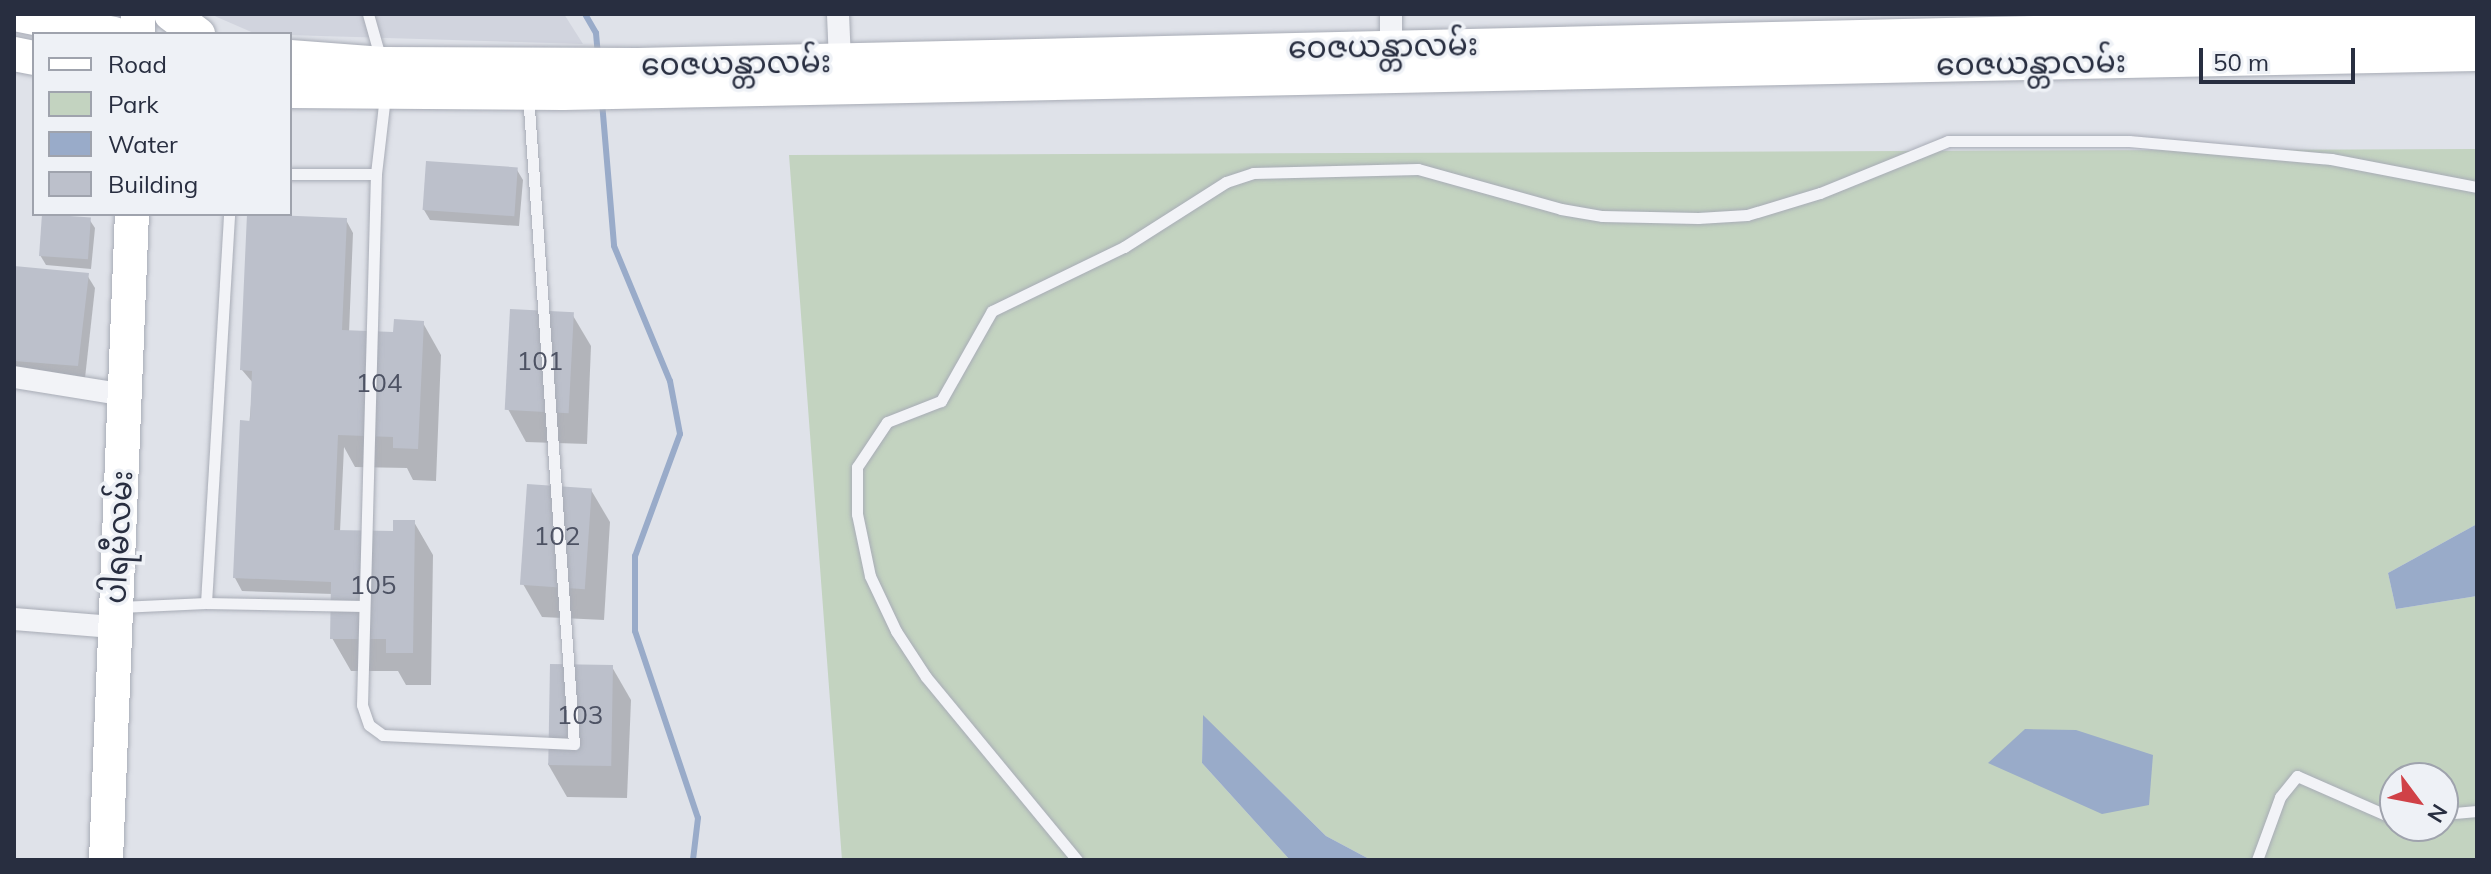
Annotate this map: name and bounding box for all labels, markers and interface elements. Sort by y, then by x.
street label: ဝေဇယန္တာလမ်း [1288,26,1478,66]
legend [32,32,292,216]
scale bar [2203,32,2359,82]
street label: ဝေဇယန္တာလမ်း [641,43,831,83]
street label: ဝေဇယန္တာလမ်း [1936,43,2126,83]
text: 50 m [2213,47,2269,77]
text: Road [108,49,167,79]
text: Park [108,89,159,119]
text: Water [108,129,178,159]
text: Building [108,169,198,199]
house number: 101 [517,345,563,377]
house number: 104 [356,367,402,399]
street label: ပါရမီလမ်း [97,469,139,605]
house number: 102 [534,520,580,552]
house number: 105 [350,569,396,601]
house number: 103 [557,699,603,731]
north arrow [2379,762,2459,842]
text: N [2421,799,2454,828]

